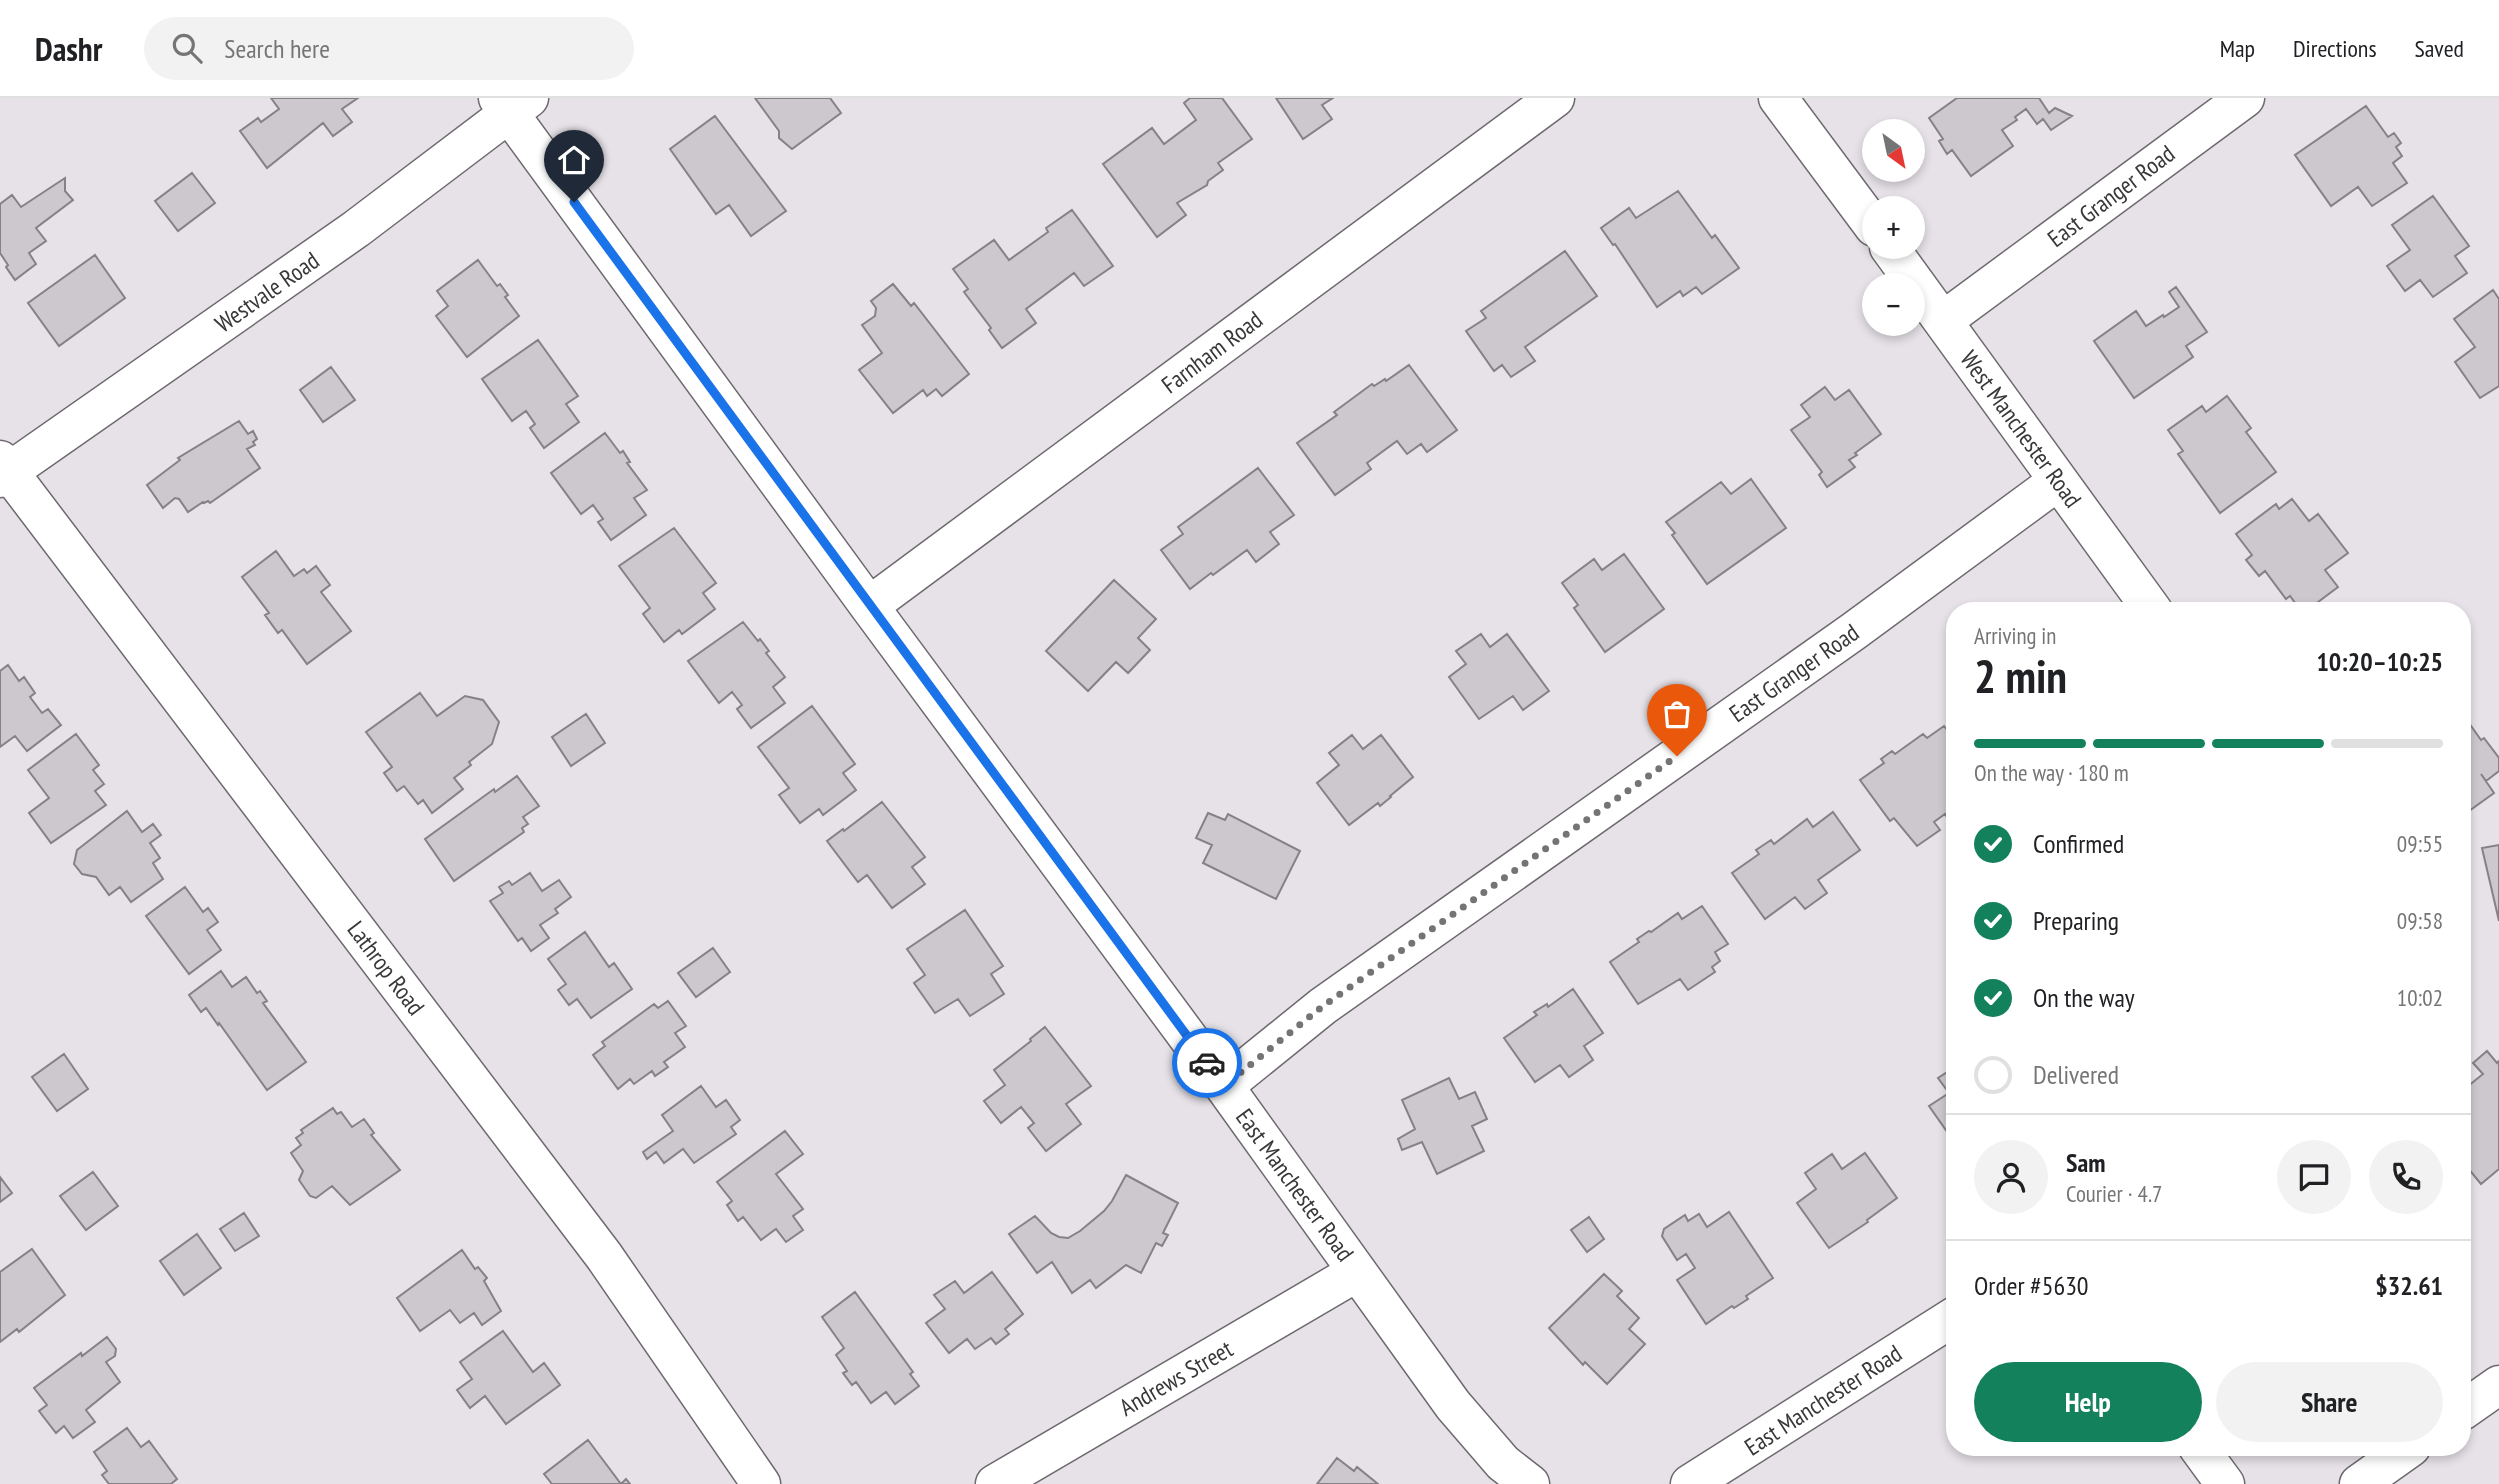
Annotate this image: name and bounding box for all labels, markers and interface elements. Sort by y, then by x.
search box [144,17,634,80]
text: Dashr [35,27,102,70]
icon: search [168,29,206,67]
text: Search here [224,32,330,65]
text: Map [2220,33,2255,64]
text: Directions [2293,33,2377,64]
text: Saved [2415,33,2464,64]
north arrow [1862,119,1925,182]
map controls [1862,119,1925,336]
pin [544,130,604,202]
street label: East Granger Road [2041,138,2181,254]
icon: home [555,141,593,179]
button: + [1862,196,1925,259]
street label: Westvale Road [209,245,325,339]
button: − [1862,273,1925,336]
street label: Farnham Road [1155,304,1269,400]
street label: West Manchester Road [1954,344,2088,514]
street label: East Granger Road [1723,617,1865,729]
text: Arriving in [1974,621,2056,650]
text: 10:20–10:25 [2316,645,2443,678]
text: 2 min [1974,646,2067,706]
pin [1647,684,1707,756]
icon: bag [1658,695,1696,733]
text: On the way · 180 m [1974,758,2129,787]
icon: check [1974,825,2012,863]
text: Confirmed [2033,827,2124,860]
text: 09:55 [2397,829,2443,858]
icon: check [1974,902,2012,940]
text: Preparing [2033,904,2119,937]
text: 09:58 [2397,906,2443,935]
street label: Lathrop Road [341,915,431,1021]
icon: check [1974,979,2012,1017]
text: On the way [2033,981,2135,1014]
text: 10:02 [2397,983,2443,1012]
courier [1172,1028,1242,1098]
icon: car [1188,1044,1226,1082]
text: Delivered [2033,1058,2119,1091]
street label: East Manchester Road [1229,1103,1361,1267]
button: person [1974,1140,2048,1214]
button: chat [2277,1140,2351,1214]
button: phone [2369,1140,2443,1214]
text: Sam [2066,1146,2105,1179]
text: Courier · 4.7 [2066,1179,2162,1208]
text: Order #5630 [1974,1269,2089,1302]
text: $32.61 [2375,1269,2443,1302]
street label: Andrews Street [1114,1333,1238,1423]
street label: East Manchester Road [1739,1338,1907,1462]
button: Help [1974,1362,2202,1442]
button: Share [2216,1362,2443,1442]

